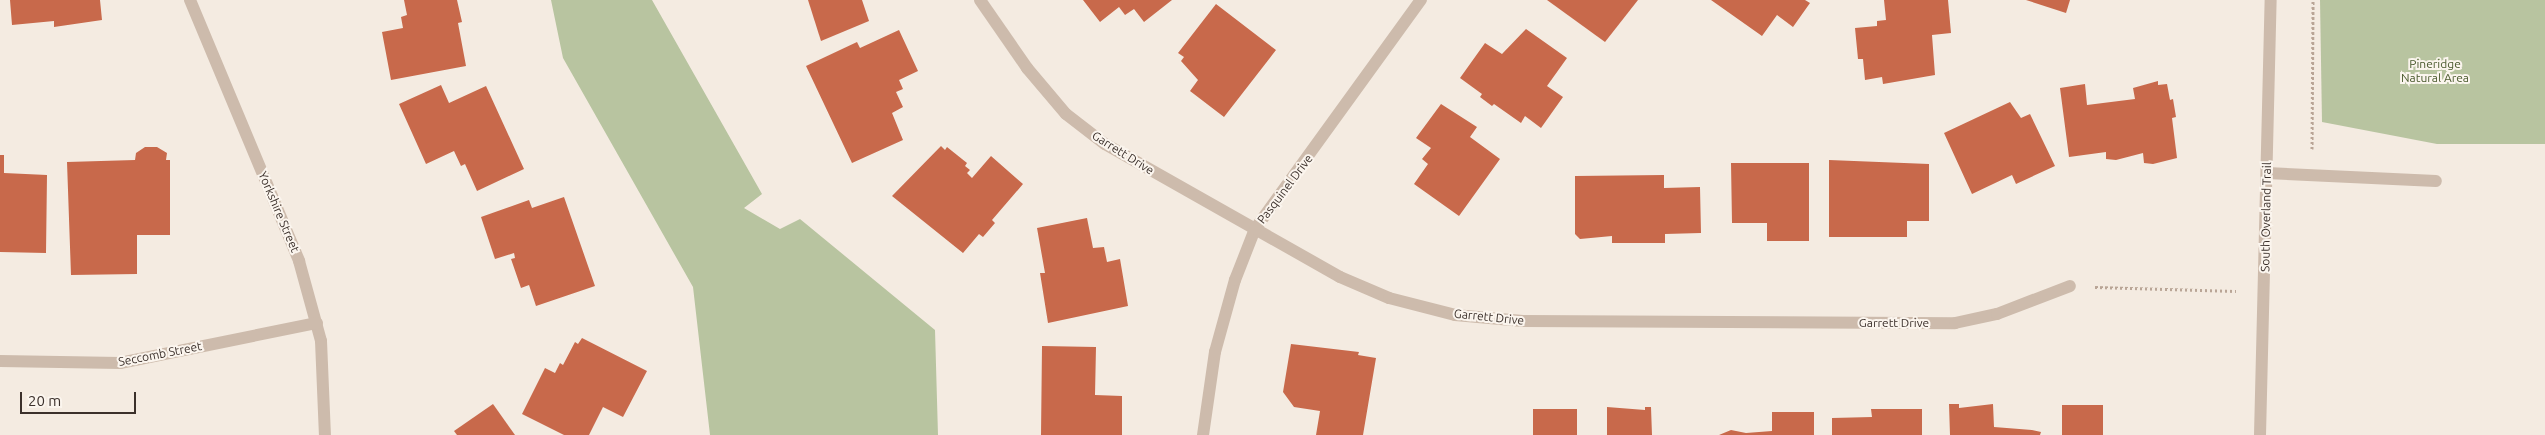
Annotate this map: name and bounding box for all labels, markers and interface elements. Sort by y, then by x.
park label: Pineridge Natural Area [2401,57,2469,85]
street label: Garrett Drive [1089,128,1157,178]
street label: Pasquinel Drive [1254,152,1316,226]
street label: South Overland Trail [2258,162,2274,272]
street label: Yorkshire Street [255,169,303,255]
street label: Garrett Drive [1453,306,1525,328]
street label: Garrett Drive [1859,316,1929,330]
street label: Seccomb Street [117,339,203,369]
scale bar [22,382,139,414]
text: 20 m [28,392,61,409]

